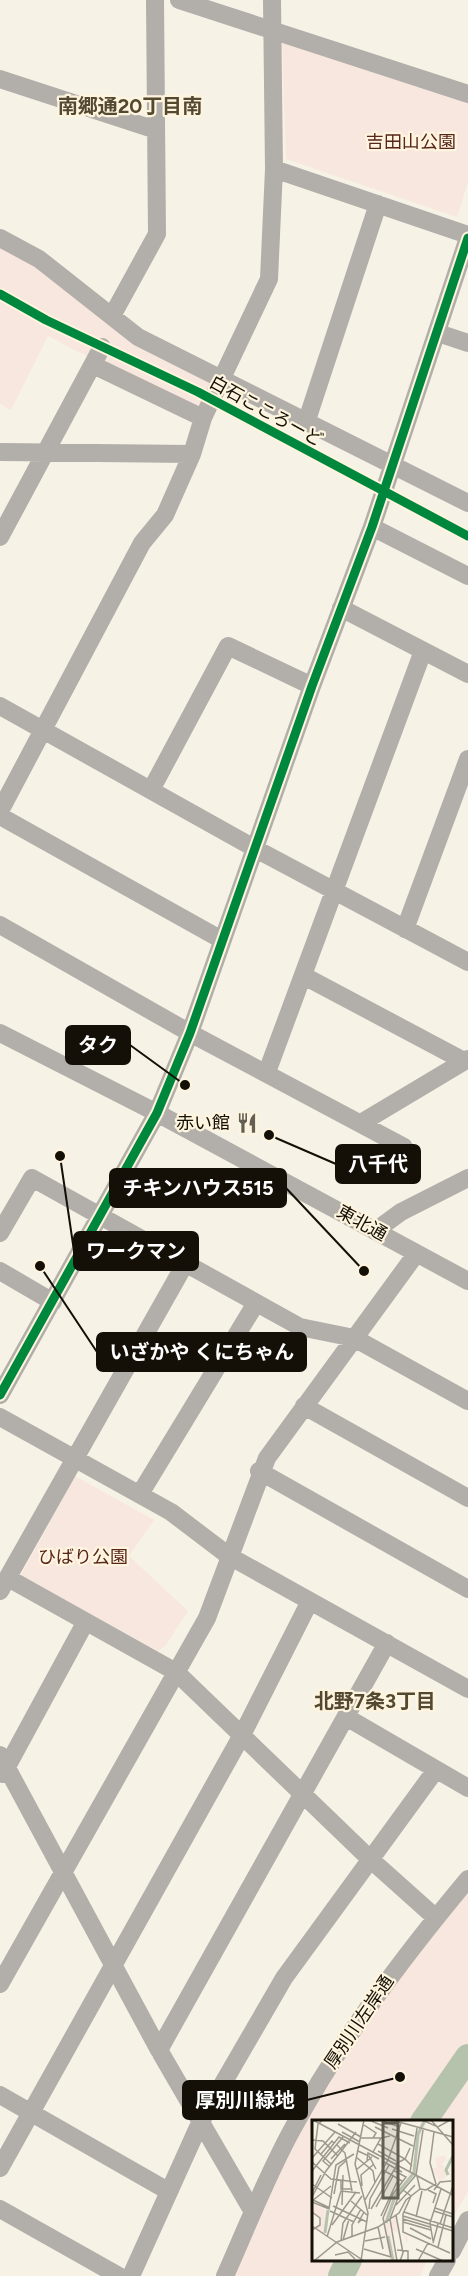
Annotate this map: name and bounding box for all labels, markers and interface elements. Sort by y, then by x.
district label: 南郷通20丁目南 [58,94,202,118]
park label: 吉田山公園 [366,131,456,153]
street label: 白石こころーど [206,371,326,451]
callout: タク [66,1026,130,1064]
text: タク [78,1033,118,1057]
restaurant icon: 赤い館 [235,1111,259,1135]
place label: 赤い館 [176,1112,230,1134]
callout: 八千代 [336,1145,420,1183]
text: 八千代 [348,1152,408,1176]
callout: チキンハウス515 [110,1169,286,1207]
text: チキンハウス515 [122,1176,274,1200]
street label: 東北通 [333,1200,391,1246]
callout: ワークマン [74,1232,198,1270]
text: ワークマン [86,1239,186,1263]
callout: いざかや くにちゃん [97,1333,306,1371]
text: いざかや くにちゃん [110,1340,294,1364]
park label: ひばり公園 [38,1546,128,1568]
district label: 北野7条3丁目 [314,1689,436,1713]
street label: 厚別川左岸通 [320,1971,398,2073]
callout: 厚別川緑地 [183,2081,307,2119]
text: 厚別川緑地 [195,2088,295,2112]
inset map [312,2120,453,2261]

